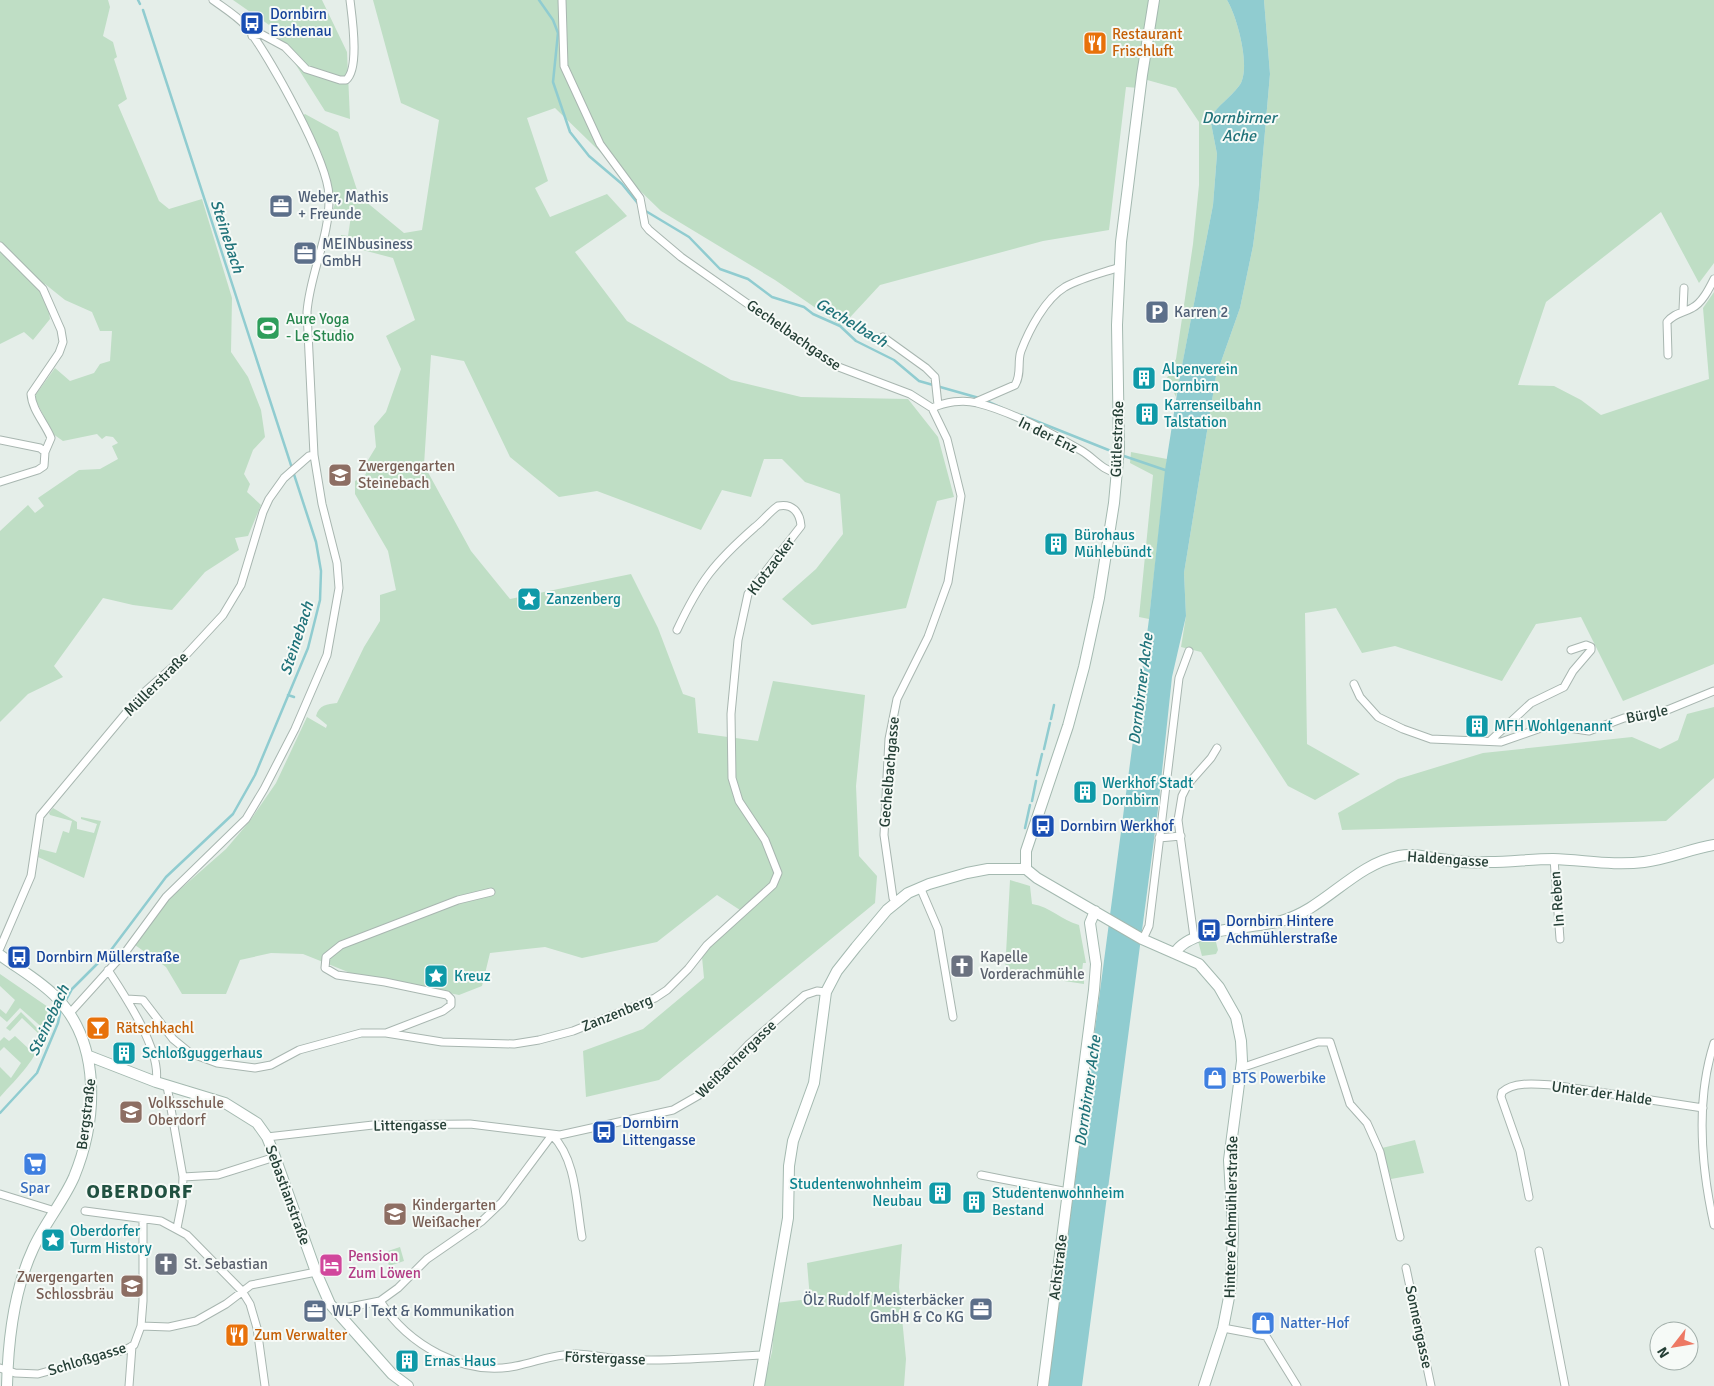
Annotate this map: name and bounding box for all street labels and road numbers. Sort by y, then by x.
street label: Gechelbachgasse [743,296,845,374]
street label: Gütlestraße [1107,400,1127,478]
street label: In der Enz [1015,413,1081,457]
street label: Klotzacker [743,533,799,599]
street label: Müllerstraße [120,648,192,720]
street label: Bürgle [1624,701,1670,727]
street label: Gechelbachgasse [875,716,903,828]
street label: Haldengasse [1407,847,1489,871]
street label: In Reben [1546,871,1568,927]
street label: Zanzenberg [579,991,655,1035]
street label: Weißachergasse [692,1016,780,1102]
street label: Bergstraße [73,1077,99,1151]
street label: Unter der Halde [1551,1077,1653,1109]
street label: Littengasse [373,1115,447,1135]
street label: Hintere Achmühlerstraße [1221,1136,1241,1298]
street label: Sebastianstraße [262,1143,314,1247]
street label: Achstraße [1045,1233,1071,1301]
street label: Sonnengasse [1401,1284,1437,1370]
street label: Schloßgasse [46,1339,128,1379]
street label: Förstergasse [564,1348,646,1368]

